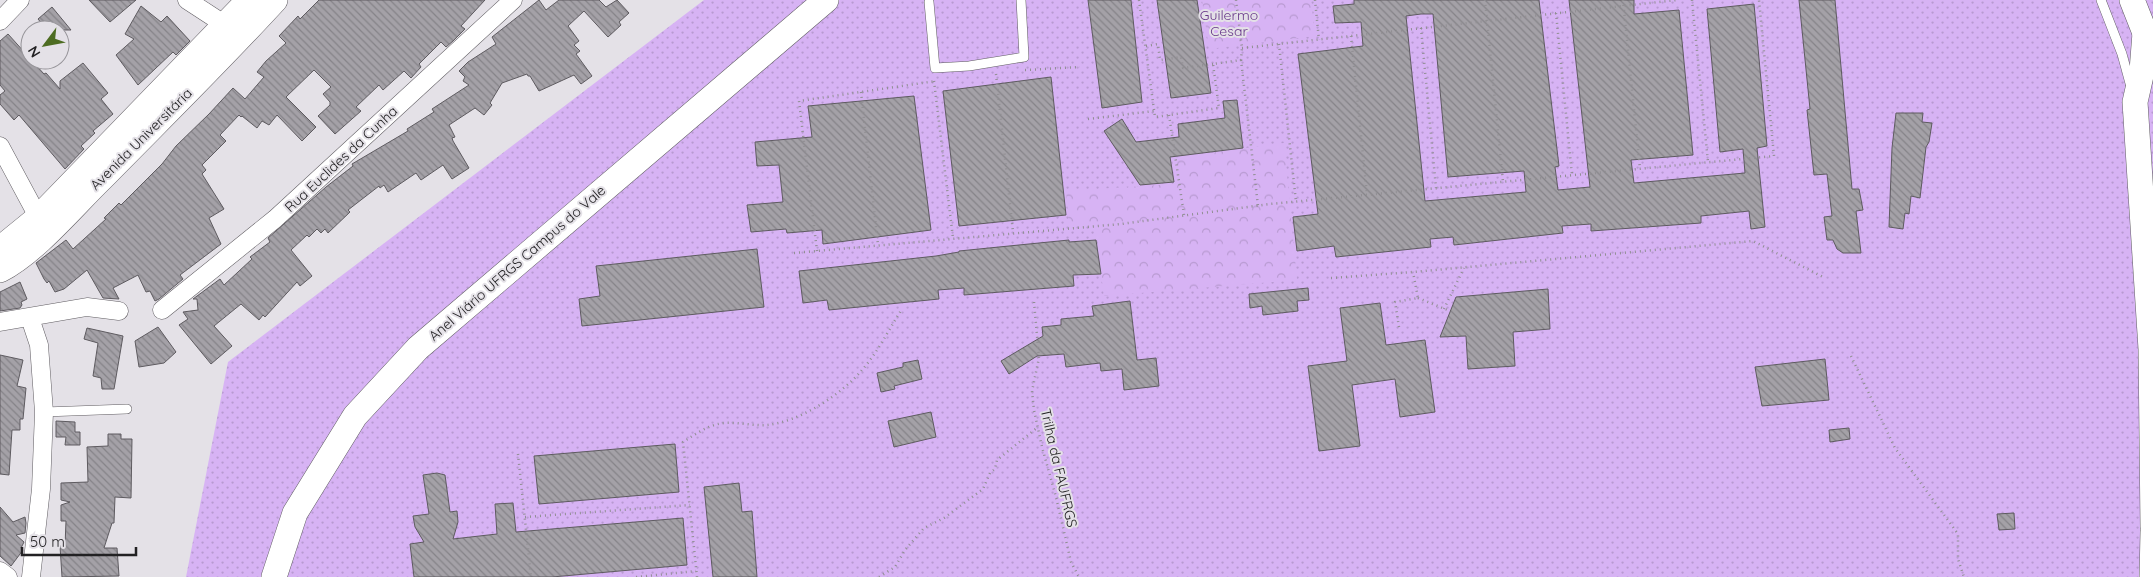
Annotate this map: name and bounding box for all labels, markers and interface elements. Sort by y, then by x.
park label: Guilermo Cesar [1200,6,1258,40]
north arrow [20,20,70,70]
text: N [24,43,44,61]
street label: Avenida Universitária [86,84,196,194]
street label: Rua Euclides da Cunha [281,102,401,216]
street label: Anel Viário UFRGS Campus do Vale [425,181,609,345]
street label: Trilha da FAUFRGS [1037,407,1081,529]
scale bar [22,524,136,556]
text: 50 m [30,532,65,551]

